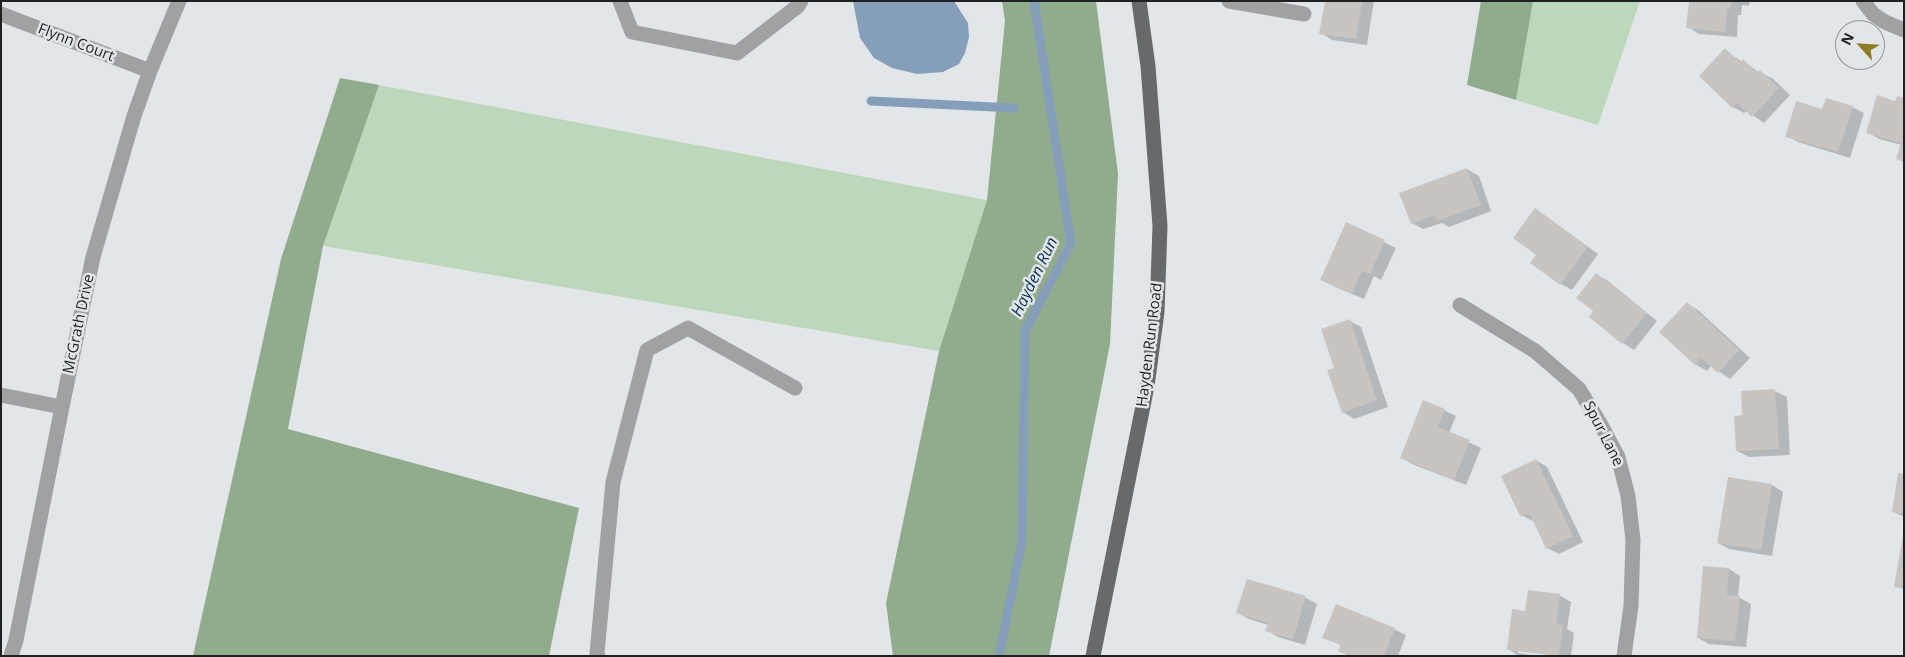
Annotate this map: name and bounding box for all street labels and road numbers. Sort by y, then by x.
street label: Flynn Court [35,20,117,66]
street label: McGrath Drive [60,273,98,375]
street label: Hayden Run Road [1133,282,1167,408]
street label: Spur Lane [1579,399,1627,469]

